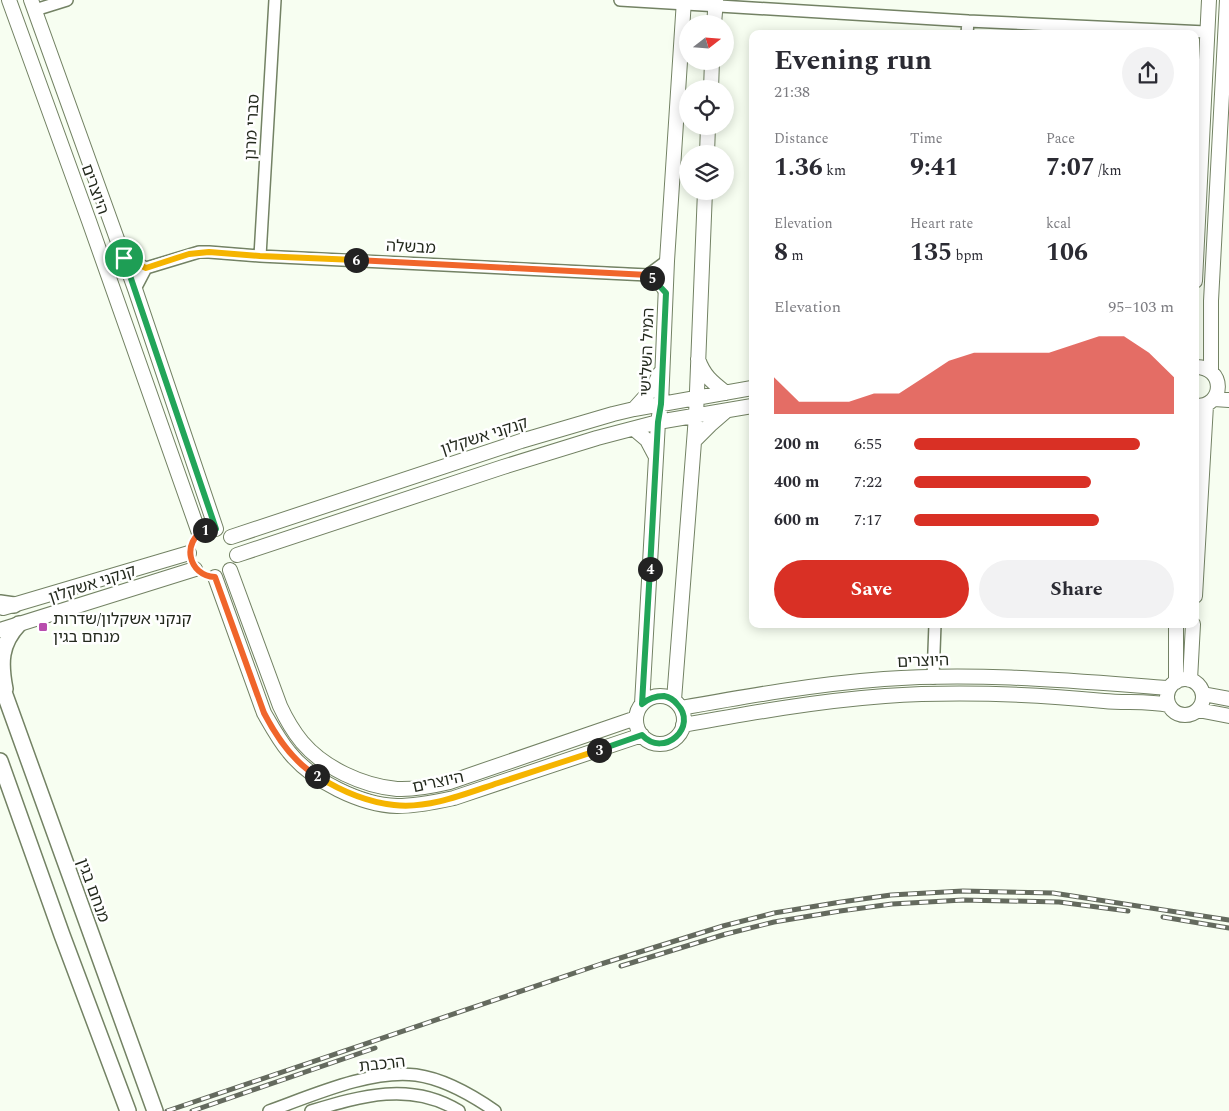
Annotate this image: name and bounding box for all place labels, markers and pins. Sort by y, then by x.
pin [103,237,145,279]
pin: 6 [344,248,368,272]
pin: 5 [640,266,664,290]
pin: 1 [192,518,218,542]
pin: 4 [638,556,662,582]
place label: קנקני אשקלון/שדרות מנחם בגין [53,607,192,649]
marker: קנקני אשקלון/שדרות מנחם בגין [37,621,49,633]
pin: 3 [586,738,612,762]
pin: 2 [304,764,330,788]

